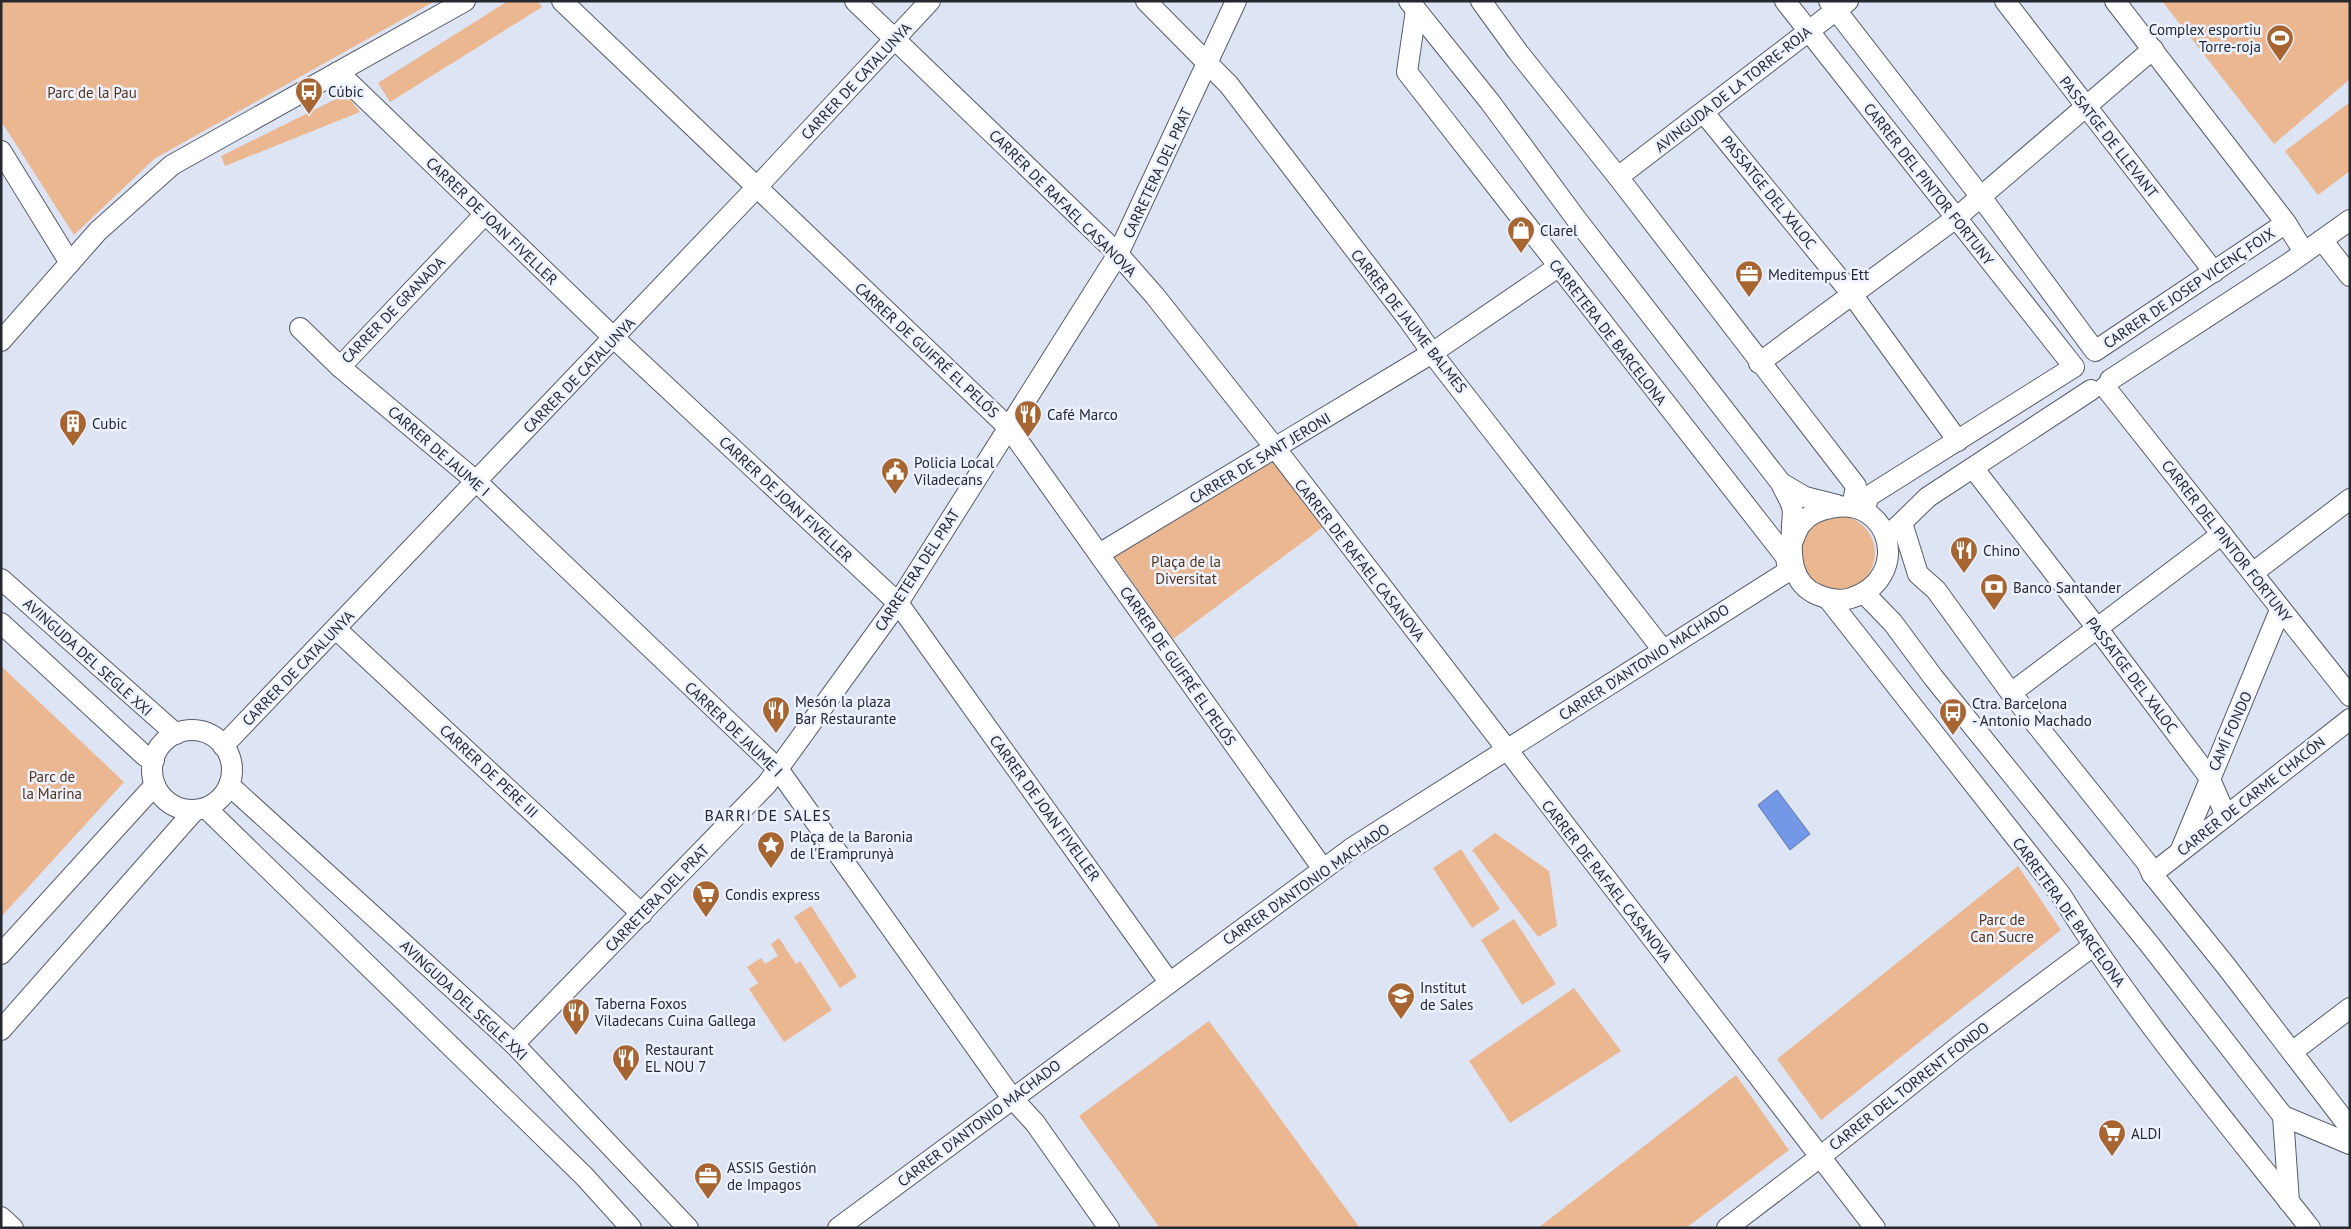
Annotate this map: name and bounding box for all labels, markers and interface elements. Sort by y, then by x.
street label: CARRER DE CATALUNYA [797,18,915,144]
place label: Complex esportiu Torre-roja [2149,20,2261,56]
street label: AVINGUDA DE LA TORRE-ROJA [1651,22,1815,156]
sports icon: Complex esportiu Torre-roja [2265,23,2295,62]
street label: PASSATGE DE LLEVANT [2056,72,2163,202]
bus stop icon: Cúbic [294,76,324,115]
place label: Cúbic [328,82,364,101]
park label: Parc de la Pau [47,83,137,102]
street label: CARRER DEL PINTOR FORTUNY [1860,99,1999,270]
street label: CARRETERA DEL PRAT [1118,104,1196,241]
street label: CARRER DE RAFAEL CASANOVA [985,125,1141,281]
street label: PASSATGE DEL XALOC [1717,131,1821,253]
street label: CARRER DE JOAN FIVELLER [422,153,562,289]
shop icon: Clarel [1506,215,1536,254]
place label: Clarel [1540,221,1578,240]
street label: CARRER DE JOSEP VICENÇ FOIX [2100,223,2278,353]
street label: CARRER DE JAUME BALMES [1347,245,1471,397]
street label: CARRER DE GRANADA [337,252,449,367]
street label: CARRETERA DE BARCELONA [1545,255,1671,409]
office icon: Meditempus Ett [1734,259,1764,298]
place label: Meditempus Ett [1768,265,1869,284]
street label: CARRER DE GUIFRÉ EL PELÓS [851,278,1003,422]
street label: CARRER DE CATALUNYA [519,313,639,437]
restaurant icon: Café Marco [1013,399,1043,438]
street label: CARRER DE JAUME I [384,402,494,500]
place label: Café Marco [1047,405,1118,424]
building icon: Cubic [58,408,88,447]
street label: CARRER DE SANT JERONI [1186,408,1334,508]
place label: Cubic [92,414,128,433]
street label: CARRER DE JOAN FIVELLER [715,432,857,566]
place label: Policia Local Viladecans [913,453,995,489]
public building icon: Policia Local Viladecans [880,456,910,495]
street label: CARRER DEL PINTOR FORTUNY [2158,456,2297,627]
street label: CARRER DE RAFAEL CASANOVA [1291,475,1429,645]
street label: CARRETERA DEL PRAT [870,505,964,635]
restaurant icon: Chino [1949,535,1979,574]
place label: Chino [1983,541,2020,560]
park label: Plaça de la Diversitat [1151,552,1221,588]
bank icon: Banco Santander [1979,572,2009,611]
place label: Banco Santander [2013,578,2121,597]
street label: CARRER DE GUIFRÉ EL PELÓS [1116,583,1240,749]
street label: AVINGUDA DEL SEGLE XXI [19,594,157,720]
street label: CARRER D'ANTONIO MACHADO [1555,600,1733,724]
street label: CARRER DE CATALUNYA [238,606,358,730]
street label: PASSATGE DEL XALOC [2082,613,2182,737]
street label: CARRER DE JAUME I [681,677,787,781]
street label: CAMÍ FONDO [2204,688,2256,774]
place label: Mesón la plaza Bar Restaurante [795,692,896,728]
place label: Ctra. Barcelona - Antonio Machado [1972,694,2092,730]
restaurant icon: Mesón la plaza Bar Restaurante [761,695,791,734]
bus stop icon: Ctra. Barcelona - Antonio Machado [1938,697,1968,736]
street label: CARRER DE PERE III [436,720,542,822]
street label: CARRER DE JOAN FIVELLER [986,731,1104,885]
street label: CARRER DE CARME CHACÓN [2173,732,2329,860]
park label: Parc de la Marina [22,767,82,803]
street label: CARRER DE RAFAEL CASANOVA [1538,796,1676,966]
district label: BARRI DE SALES [704,805,832,825]
street label: CARRER D'ANTONIO MACHADO [1219,819,1393,949]
place label: Plaça de la Baronia de l'Eramprunyà [790,827,913,863]
place icon: Plaça de la Baronia de l'Eramprunyà [756,830,786,869]
street label: CARRETERA DE BARCELONA [2008,834,2130,991]
street label: CARRETERA DEL PRAT [601,840,714,956]
supermarket icon: Condis express [691,879,721,918]
place label: Condis express [725,885,820,904]
park label: Parc de Can Sucre [1970,910,2034,946]
street label: AVINGUDA DEL SEGLE XXI [396,936,532,1064]
place label: Institut de Sales [1420,978,1473,1014]
school or university icon: Institut de Sales [1386,981,1416,1020]
place label: Taberna Foxos Viladecans Cuina Gallega [594,994,756,1030]
restaurant icon: Taberna Foxos Viladecans Cuina Gallega [561,997,591,1036]
street label: CARRER DEL TORRENT FONDO [1825,1018,1993,1154]
place label: Restaurant EL NOU 7 [645,1040,714,1076]
restaurant icon: Restaurant EL NOU 7 [611,1043,641,1082]
street label: CARRER D'ANTONIO MACHADO [894,1055,1064,1191]
supermarket icon: ALDI [2097,1118,2127,1157]
place label: ALDI [2131,1124,2162,1143]
place label: ASSIS Gestión de Impagos [727,1158,817,1194]
office icon: ASSIS Gestión de Impagos [693,1161,723,1200]

